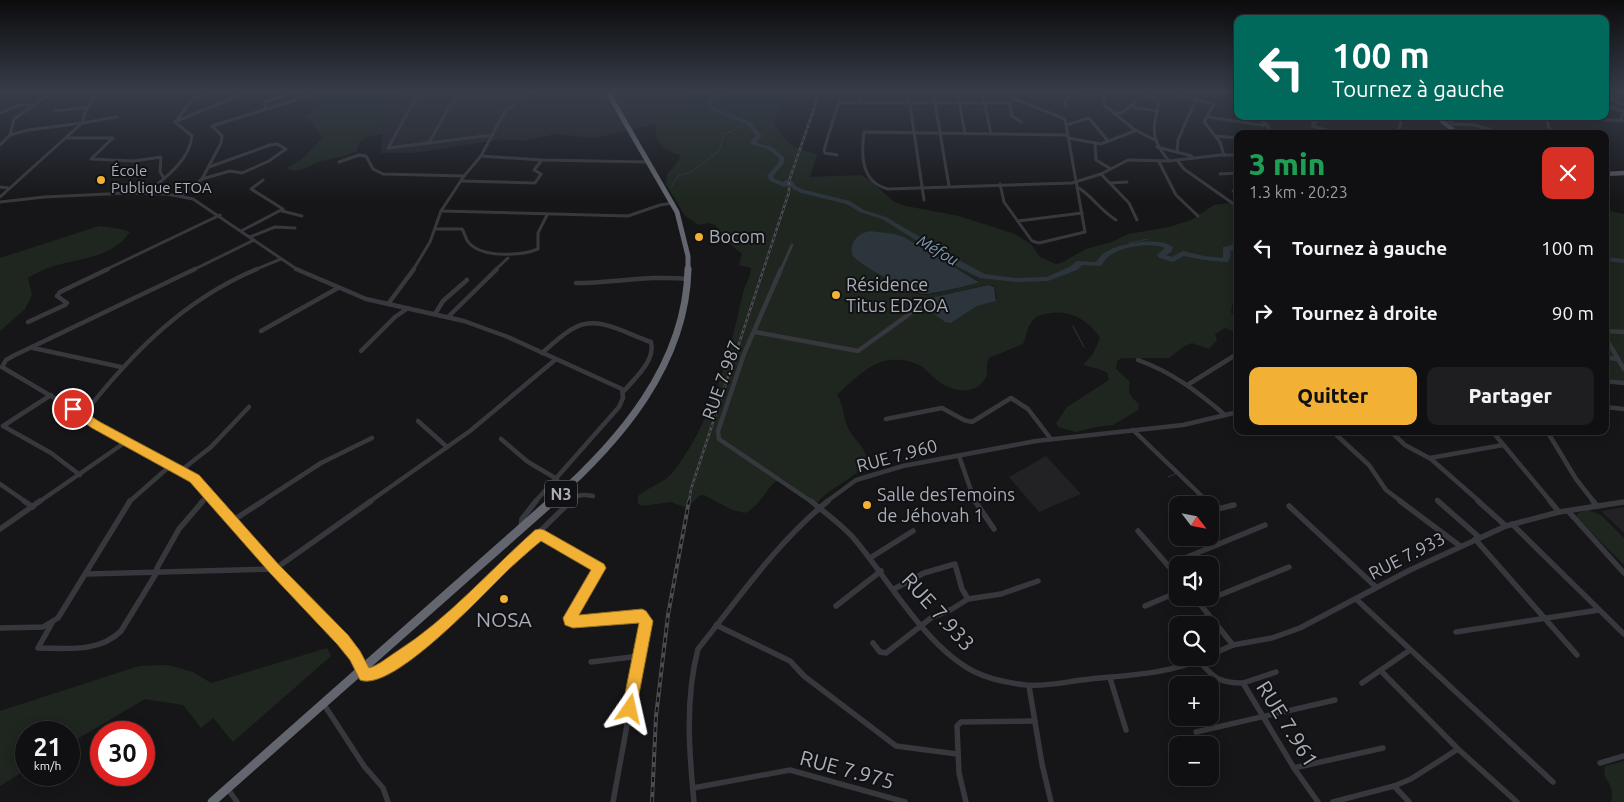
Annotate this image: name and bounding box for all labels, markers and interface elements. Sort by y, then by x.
icon: left [1249,35,1314,100]
text: 100 m [1332,35,1430,75]
text: Tournez à gauche [1332,76,1505,101]
text: 3 min [1249,147,1325,181]
button: close [1542,147,1594,199]
place label: École Publique ETOA [111,162,212,196]
marker: École Publique ETOA [95,174,107,186]
text: 1.3 km · 20:23 [1249,183,1348,201]
place label: Bocom [709,226,765,246]
marker: Bocom [693,231,705,243]
water label: Méfou [914,231,962,269]
icon: left [1249,234,1277,262]
text: Tournez à gauche [1292,237,1447,259]
text: 100 m [1541,237,1594,259]
place label: Résidence Titus EDZOA [846,274,949,315]
marker: Résidence Titus EDZOA [830,289,842,301]
icon: right [1249,299,1277,327]
text: Tournez à droite [1292,302,1438,324]
text: 90 m [1552,302,1594,324]
street label: RUE 7.987 [698,337,745,422]
button: Quitter [1249,367,1417,425]
button: Partager [1427,367,1594,425]
pin [52,388,94,430]
icon: arrive [59,395,87,423]
street label: RUE 7.960 [854,435,939,475]
road number: N3 [545,480,577,508]
place label: Salle desTemoins de Jéhovah 1 [877,484,1015,525]
north arrow [1169,496,1219,546]
map controls [1169,496,1219,786]
marker: Salle desTemoins de Jéhovah 1 [861,499,873,511]
street label: RUE 7.933 [1365,527,1448,583]
button: sound [1169,556,1219,606]
street label: RUE 7.933 [898,567,980,655]
marker: NOSA [498,593,510,605]
place label: NOSA [476,607,532,631]
button: search [1169,616,1219,666]
button: + [1169,676,1219,726]
street label: RUE 7.961 [1252,676,1324,771]
position arrow [603,682,655,734]
speed limit sign: 30 [90,721,155,786]
text: 21 [33,733,62,761]
button: − [1169,736,1219,786]
street label: RUE 7.975 [798,745,897,793]
text: km/h [34,759,61,772]

